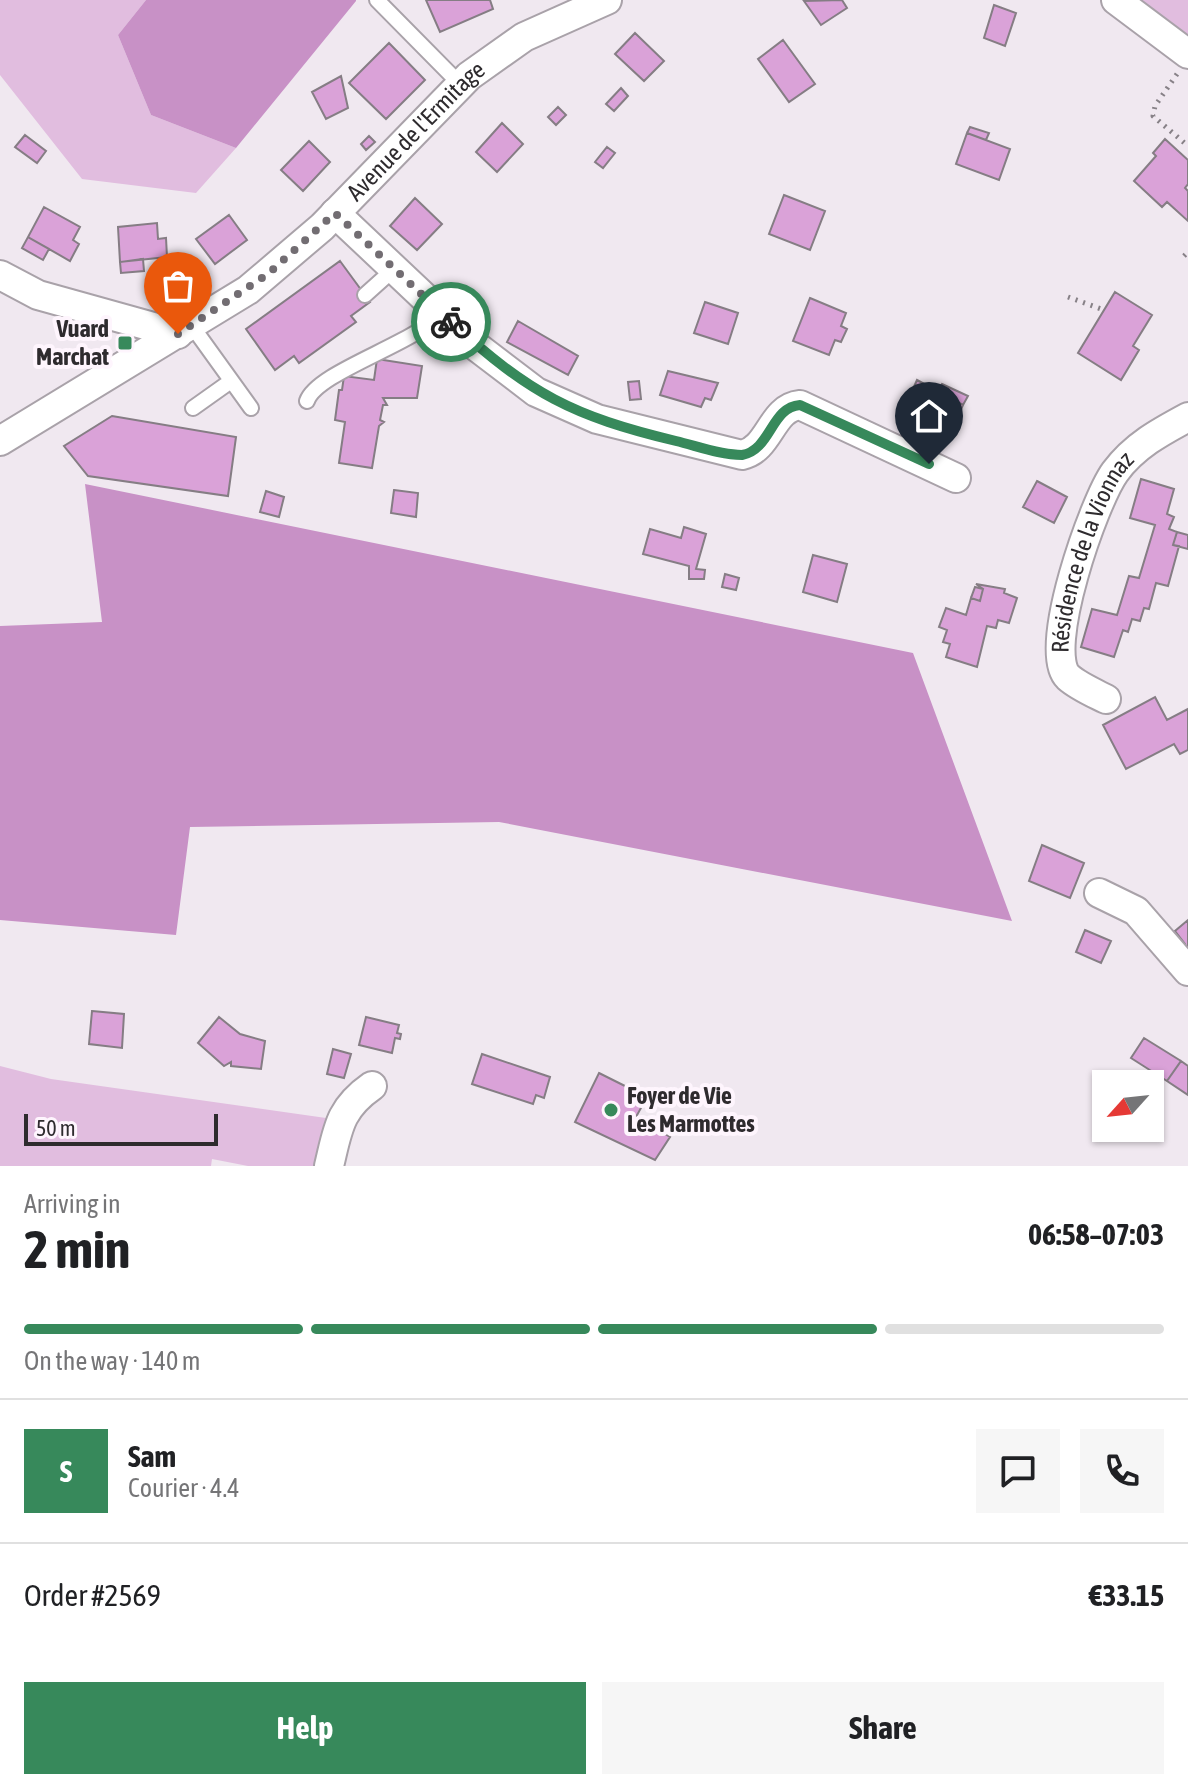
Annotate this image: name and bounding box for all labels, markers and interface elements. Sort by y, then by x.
street label: Avenue de l'Ermitage [341,55,490,206]
pin [144,252,212,334]
icon: bag [156,264,200,308]
courier [411,282,491,362]
icon: bike [429,300,473,344]
place label: Vuard Marchat [36,315,109,370]
marker: Vuard Marchat [116,334,134,352]
pin [895,382,963,464]
icon: home [907,394,951,438]
street label: Résidence de la Vionnaz [1046,446,1139,653]
north arrow [1092,1070,1164,1142]
map controls [1092,1070,1164,1142]
place label: Foyer de Vie Les Marmottes [627,1082,755,1137]
marker: Foyer de Vie Les Marmottes [602,1101,620,1119]
scale bar [24,1110,218,1146]
text: 50 m [36,1115,76,1141]
text: Arriving in [24,1189,121,1219]
text: 06:58–07:03 [1028,1217,1164,1251]
text: 2 min [24,1219,130,1279]
text: On the way · 140 m [24,1346,201,1376]
button: chat [976,1429,1060,1513]
button: phone [1080,1429,1164,1513]
text: Sam [128,1439,176,1473]
text: S [60,1454,72,1488]
text: Courier · 4.4 [128,1473,239,1503]
text: Order #2569 [24,1578,161,1612]
text: €33.15 [1089,1578,1164,1612]
button: Help [24,1682,586,1774]
button: Share [602,1682,1164,1774]

